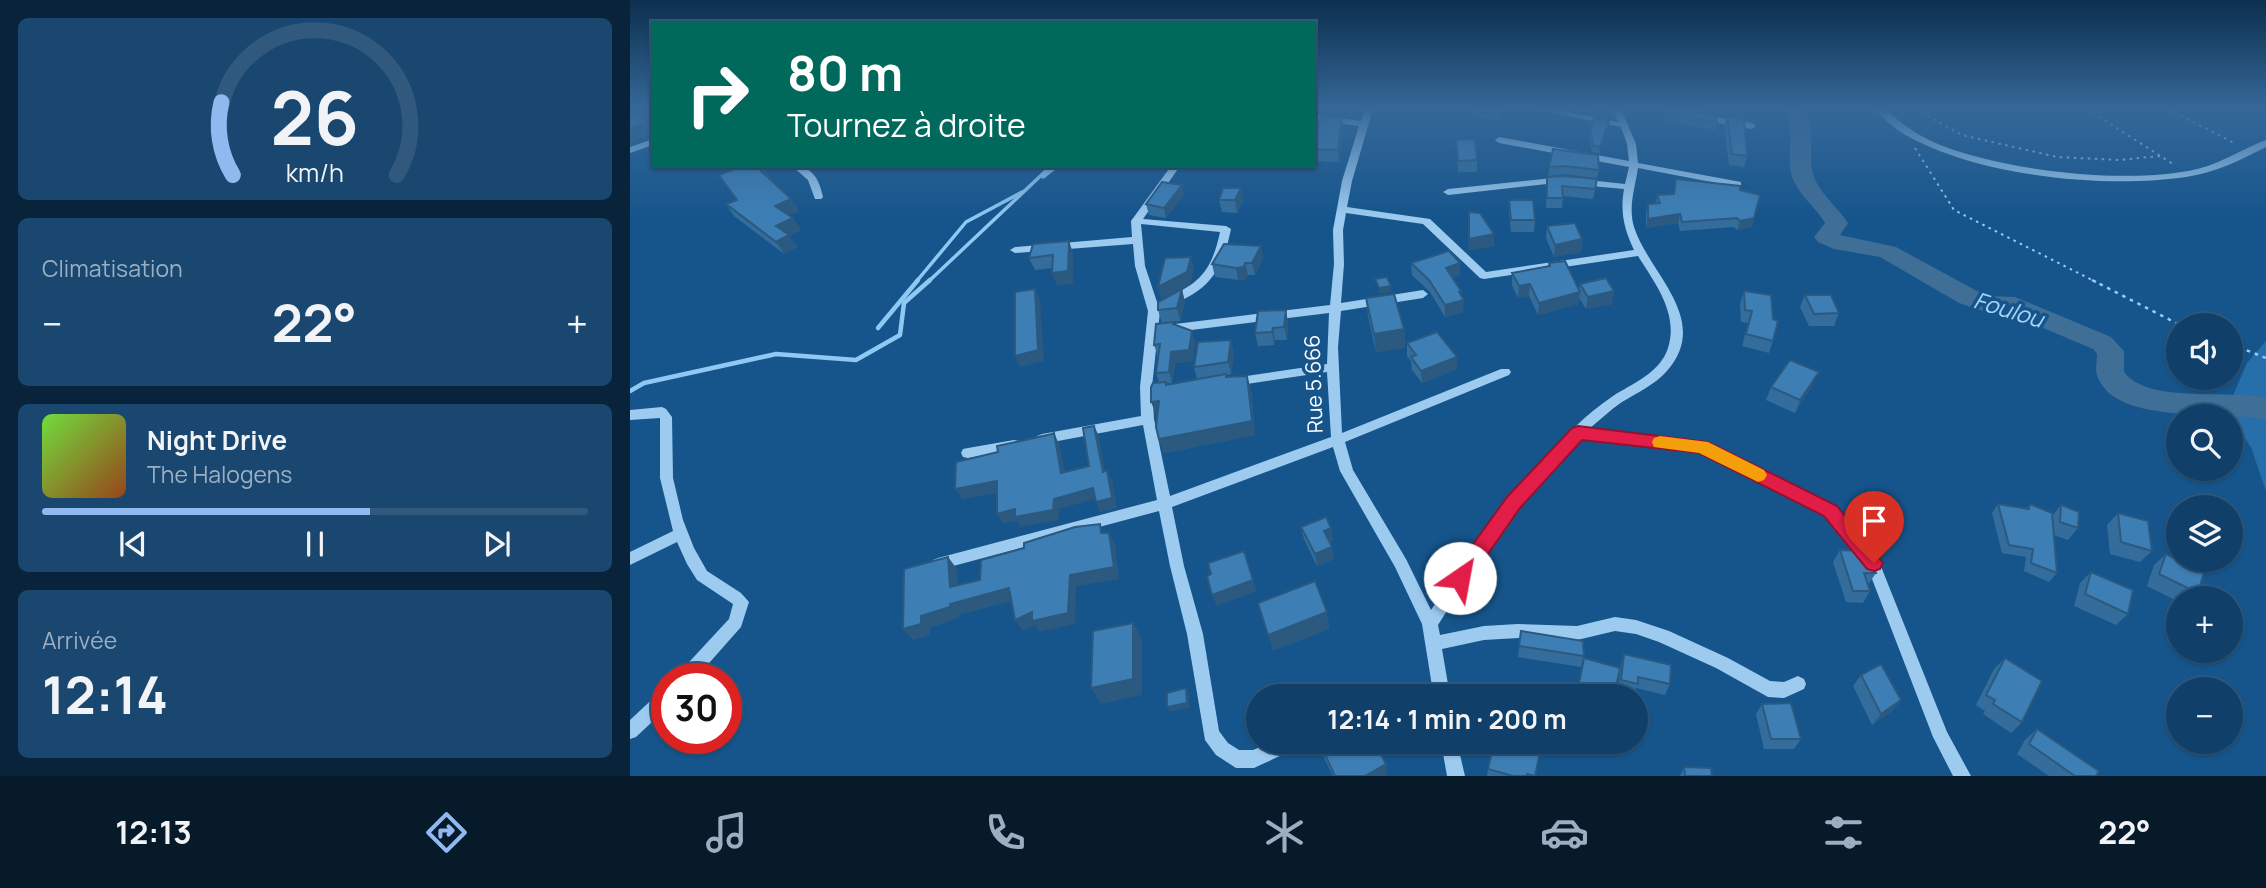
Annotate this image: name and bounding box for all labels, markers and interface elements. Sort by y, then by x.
text: 80 m [787,39,903,106]
icon: right [672,49,763,140]
text: 26 [271,67,359,167]
text: Tournez à droite [787,103,1026,147]
text: km/h [286,155,344,190]
text: Climatisation [42,252,183,284]
water label: Foulou [1970,283,2050,335]
text: 22° [272,287,357,358]
text: − [42,297,63,349]
text: + [566,297,588,349]
map controls [2166,313,2243,754]
button: sound [2166,313,2243,390]
street label: Rue 5.666 [1297,334,1329,434]
button: search [2166,404,2243,481]
text: Night Drive [147,422,287,458]
text: The Halogens [147,458,292,490]
pin [1844,491,1904,563]
button: layers [2166,495,2243,572]
icon: arrive [1855,502,1893,540]
icon: previous [114,525,152,563]
icon: pause [296,525,334,563]
icon: next [478,525,516,563]
position arrow [1423,541,1497,615]
button: + [2166,586,2243,663]
text: Arrivée [42,624,117,656]
text: 12:14 [42,659,168,730]
speed limit sign: 30 [651,663,742,754]
button: − [2166,677,2243,754]
text: 12:14 · 1 min · 200 m [1327,701,1567,737]
icon: directions [422,808,471,857]
icon: music [702,808,751,857]
icon: phone [981,808,1030,857]
icon: climate [1260,808,1309,857]
icon: car [1540,808,1589,857]
icon: filters [1819,808,1868,857]
text: 12:13 [115,810,192,854]
text: 22° [2098,810,2151,854]

